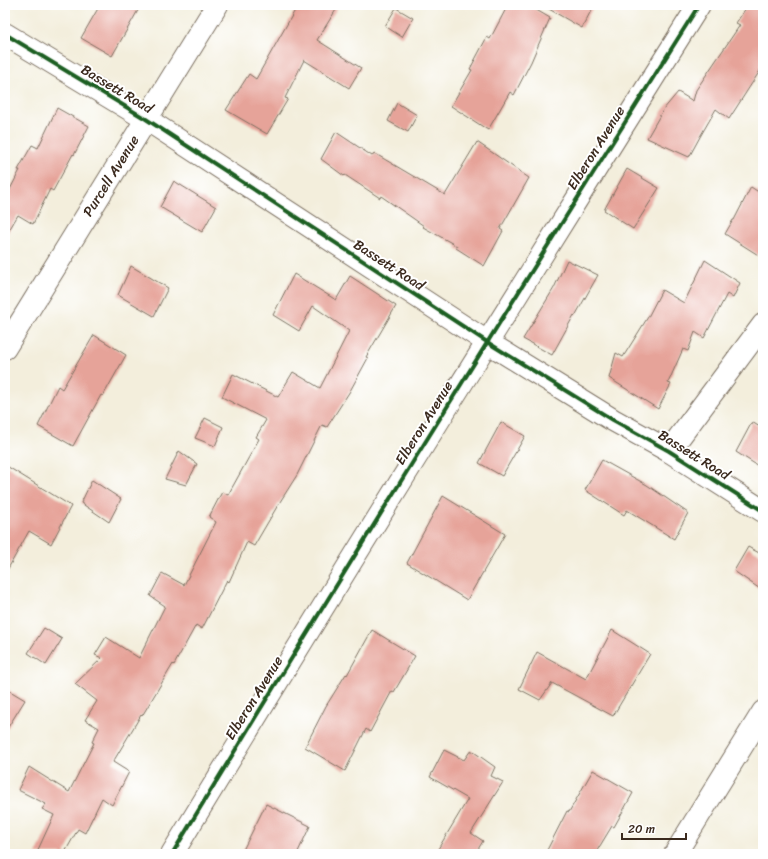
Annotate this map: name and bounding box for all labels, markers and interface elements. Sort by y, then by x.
street label: Bassett Road [76,57,160,121]
street label: Elberon Avenue [560,101,632,195]
street label: Purcell Avenue [76,130,146,222]
street label: Bassett Road [348,232,431,298]
street label: Elberon Avenue [388,376,460,470]
street label: Bassett Road [653,423,736,488]
street label: Elberon Avenue [218,651,290,745]
scale bar [622,815,686,841]
text: 20 m [628,818,655,840]

